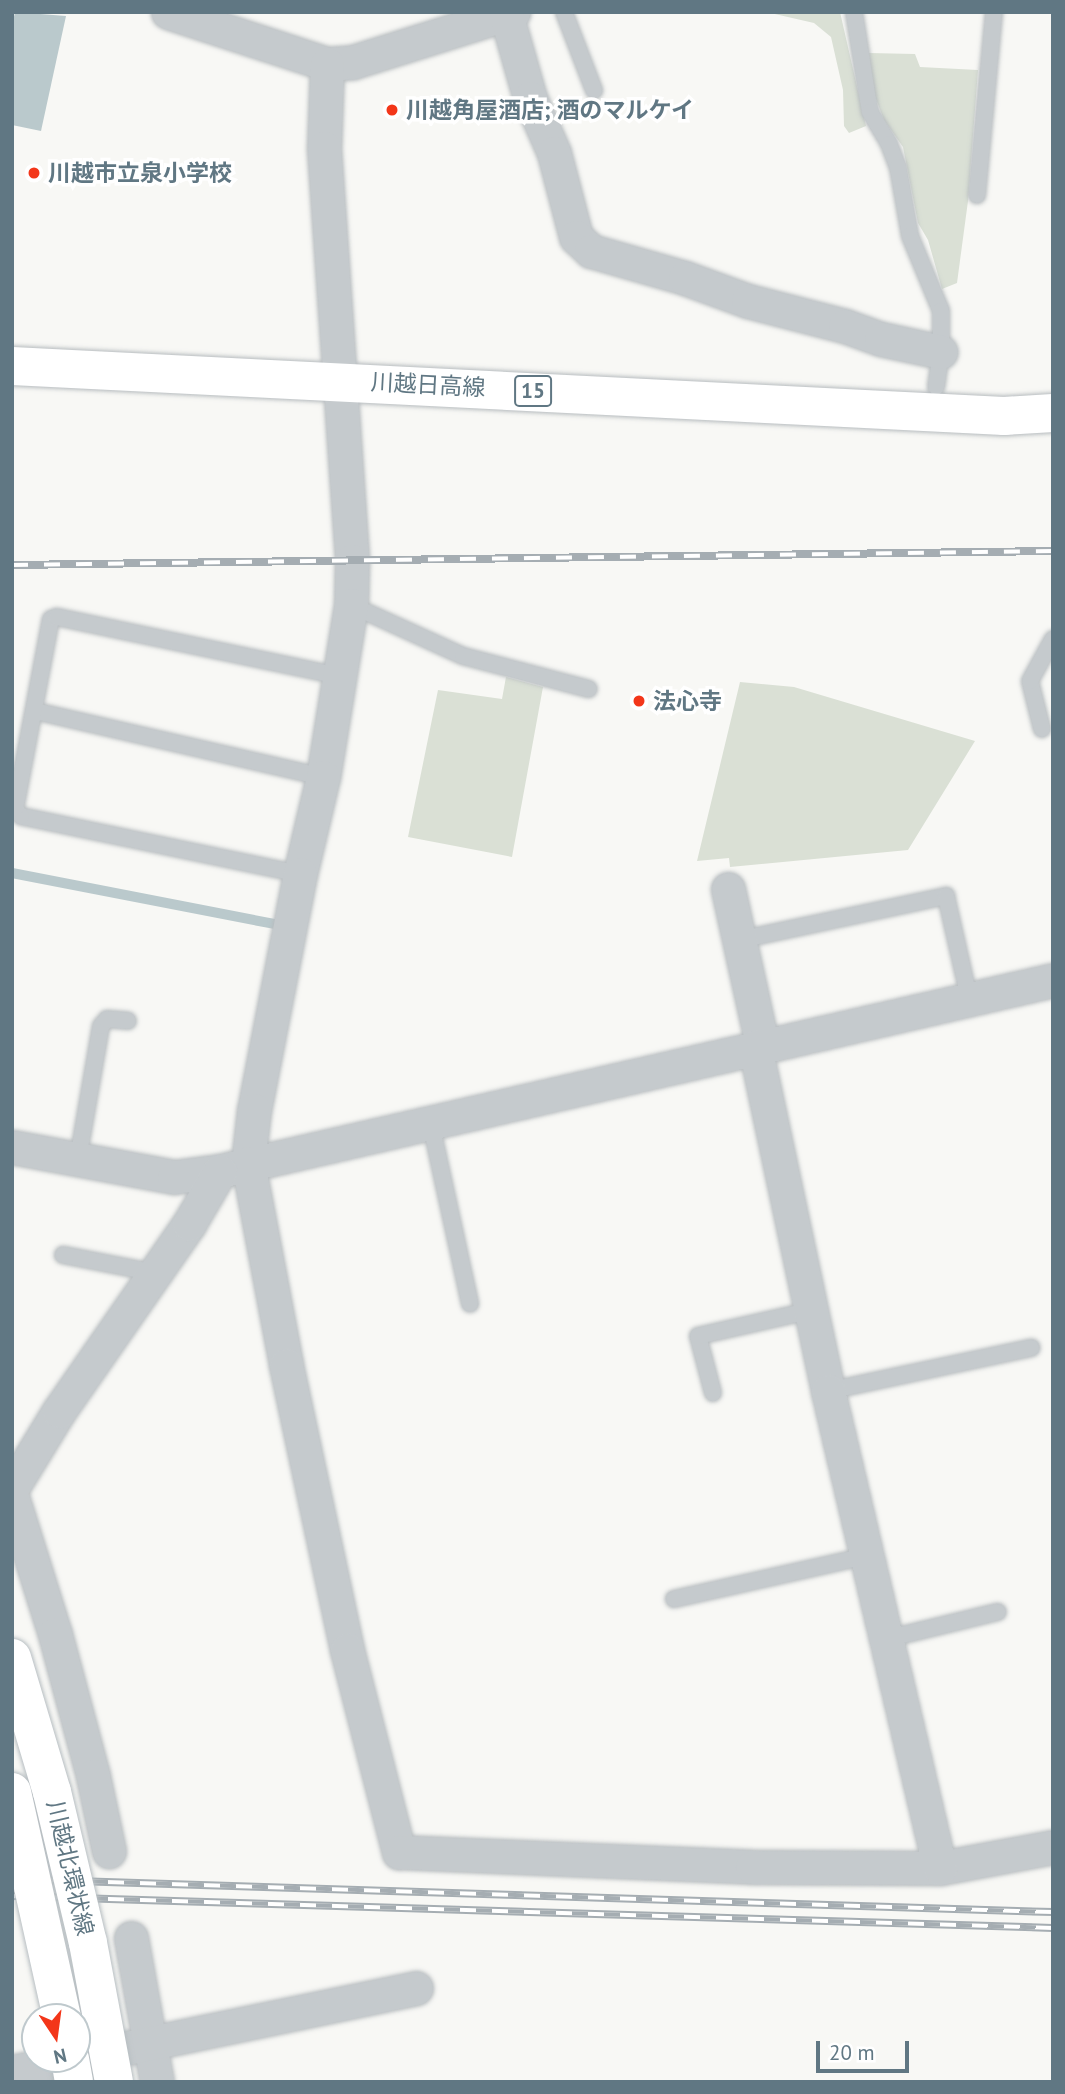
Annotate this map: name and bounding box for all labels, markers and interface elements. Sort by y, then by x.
place label: 川越角屋酒店; 酒のマルケイ [406,96,694,124]
marker: 川越角屋酒店; 酒のマルケイ [384,102,400,118]
place label: 川越市立泉小学校 [48,159,232,187]
marker: 川越市立泉小学校 [26,165,42,181]
street label: 川越日高線 [370,368,486,402]
road number: 15 [514,374,552,408]
place label: 法心寺 [653,687,722,715]
marker: 法心寺 [631,693,647,709]
street label: 川越北環状線 [41,1798,99,1938]
north arrow [21,2003,91,2073]
scale bar [820,2028,913,2072]
text: 20 m [829,2039,875,2066]
text: N [52,2043,69,2070]

